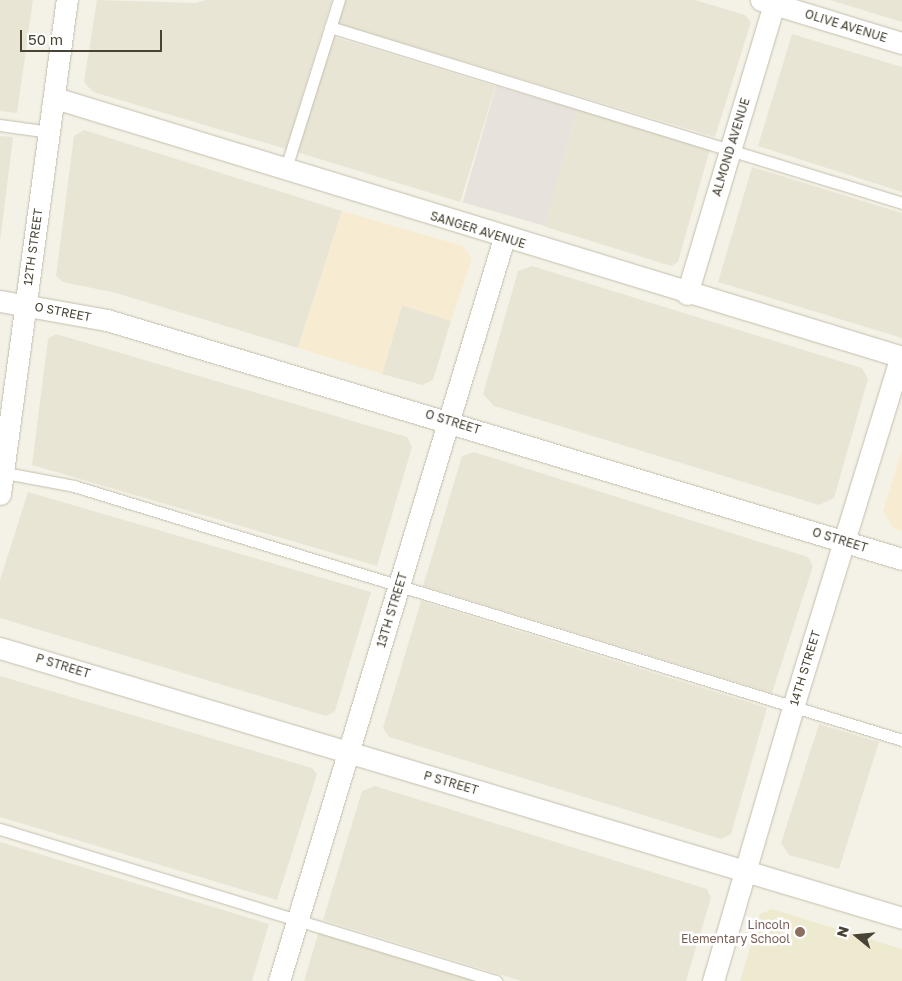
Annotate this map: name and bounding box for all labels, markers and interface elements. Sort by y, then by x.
street label: OLIVE AVENUE [803,7,889,45]
scale bar [22,20,165,52]
text: 50 m [28,30,63,48]
street label: ALMOND AVENUE [709,96,753,198]
street label: 12TH STREET [20,208,46,286]
street label: SANGER AVENUE [428,209,528,251]
street label: O STREET [34,299,92,325]
street label: O STREET [424,407,482,437]
street label: O STREET [811,525,869,555]
street label: 13TH STREET [374,571,410,649]
street label: 14TH STREET [787,629,823,707]
street label: P STREET [34,651,92,681]
street label: P STREET [422,768,480,798]
north arrow [832,911,882,961]
place label: Lincoln Elementary School [681,918,790,946]
text: N [832,924,852,939]
marker: Lincoln Elementary School [794,926,806,938]

